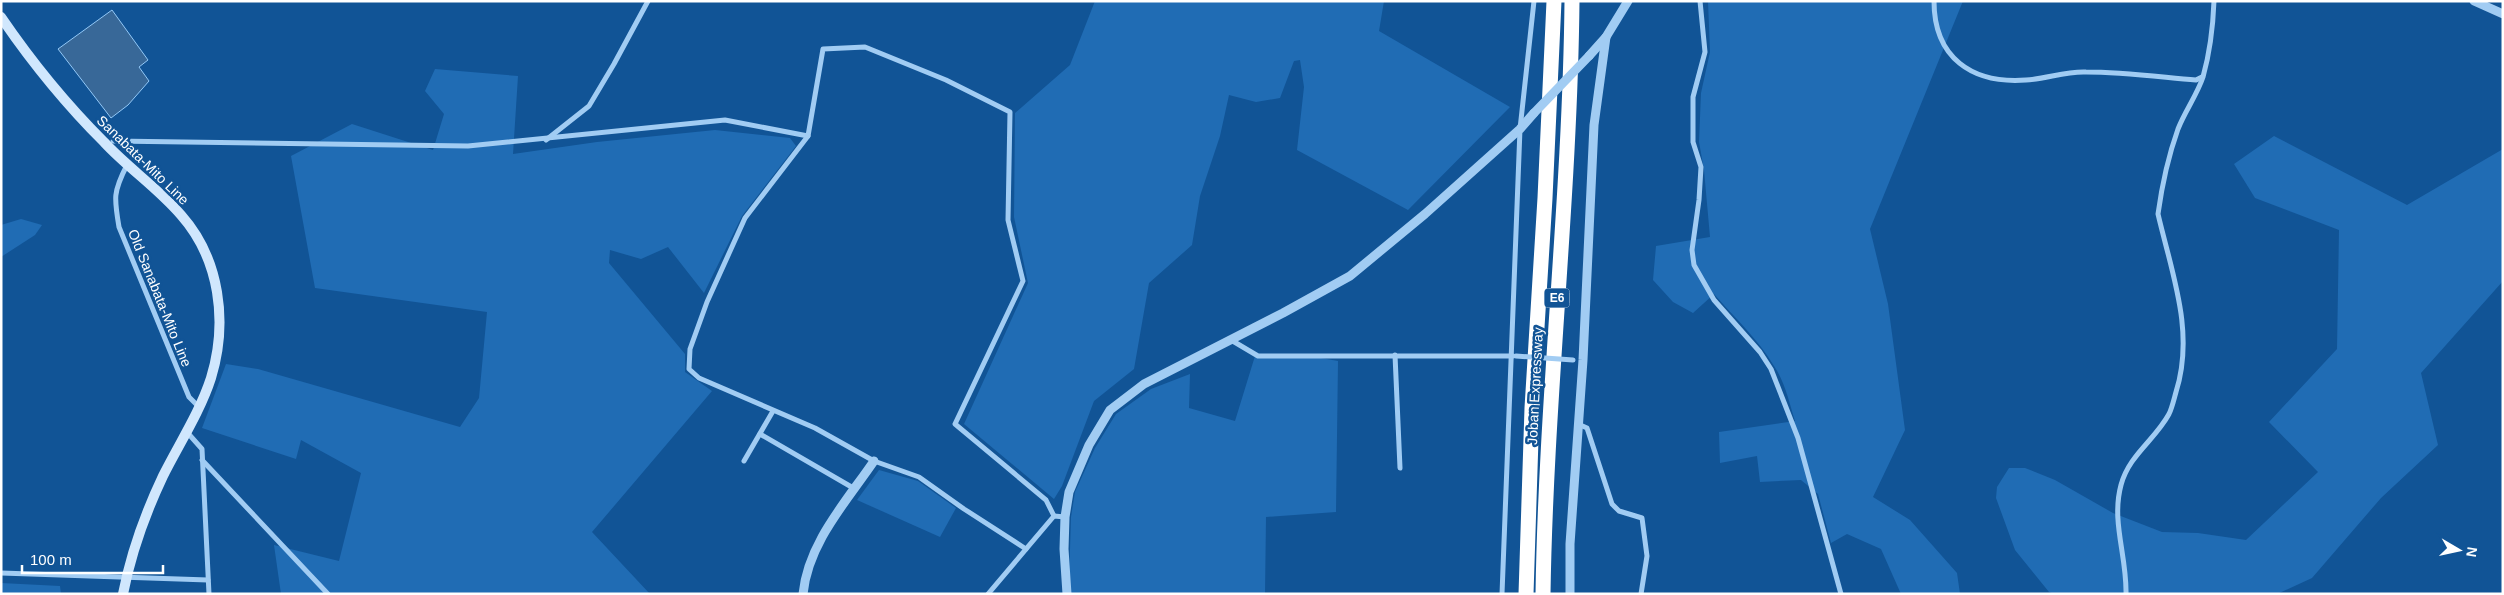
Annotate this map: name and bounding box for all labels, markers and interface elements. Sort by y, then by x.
street label: Sanabata-Mito Line [94,112,192,208]
street label: Old Sanabata-Mito Line [125,227,195,369]
road number: E6 [1544,288,1570,308]
street label: Joban Expressway [1524,327,1546,445]
north arrow [2434,525,2484,575]
scale bar [22,542,164,574]
text: N [2463,546,2481,558]
text: 100 m [30,551,72,568]

